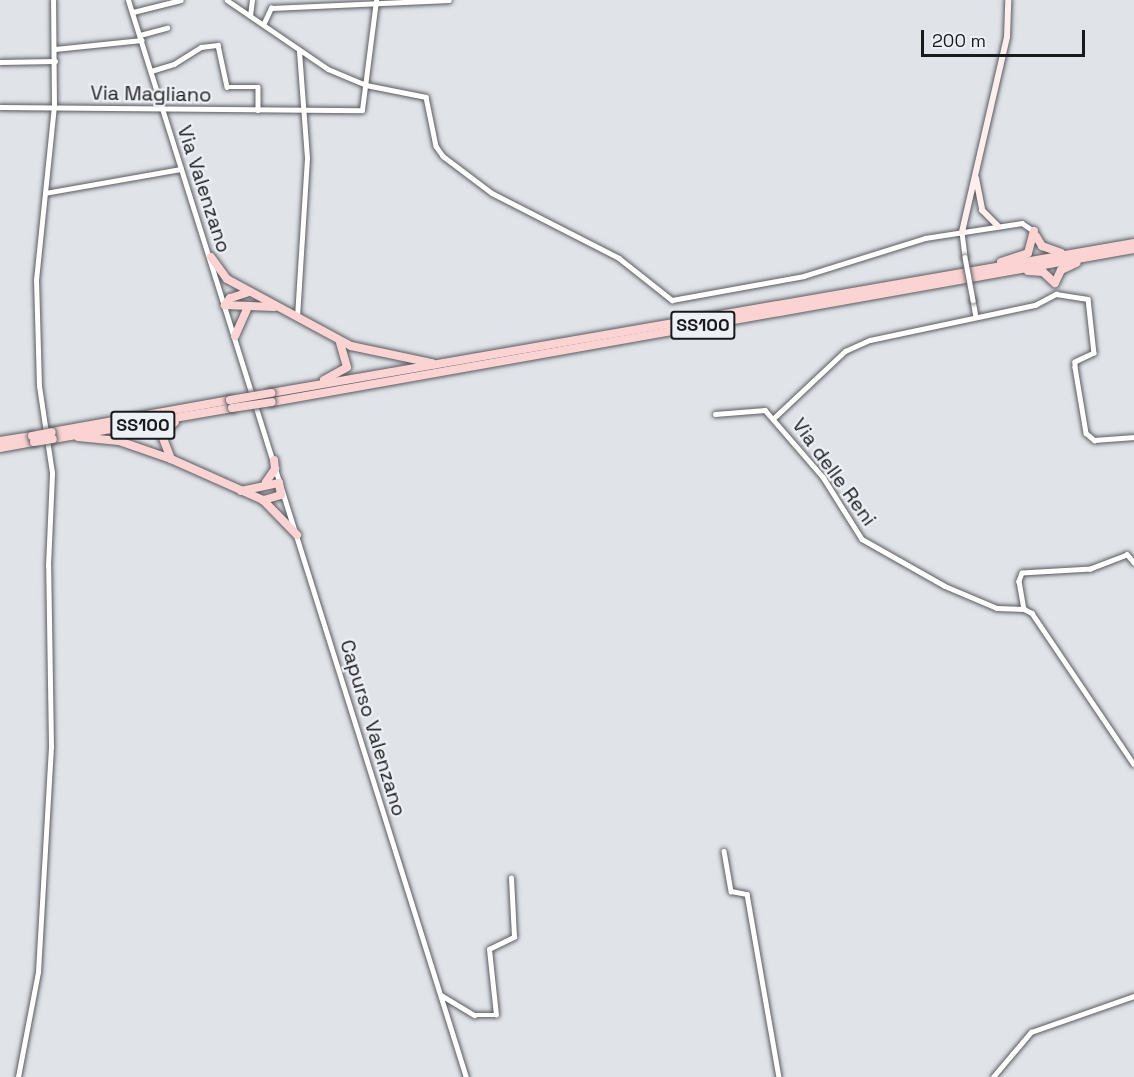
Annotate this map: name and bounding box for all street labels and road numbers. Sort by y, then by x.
street label: Via Magliano [90,81,212,107]
street label: Via Valenzano [172,122,236,256]
road number: SS100 [670,310,736,340]
road number: SS100 [110,410,176,440]
street label: Via delle Reni [787,414,881,530]
street label: Capurso Valenzano [335,637,411,819]

